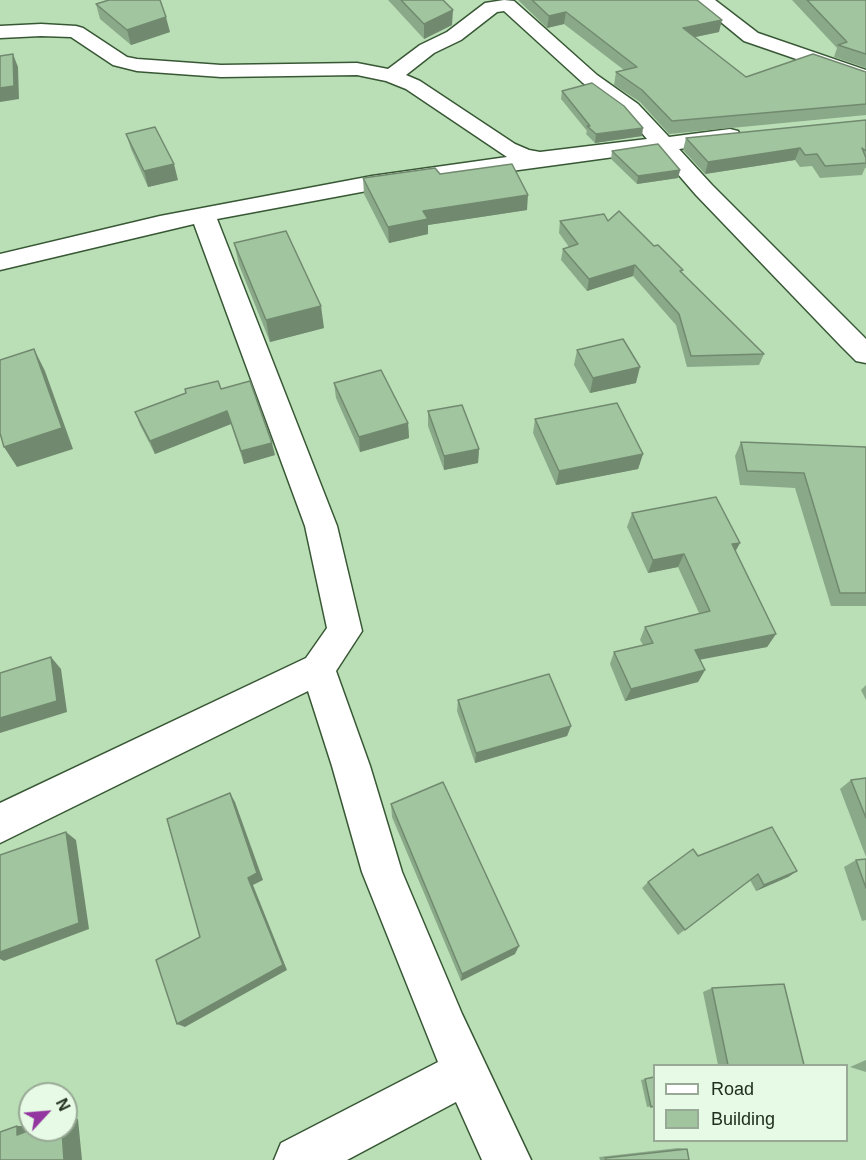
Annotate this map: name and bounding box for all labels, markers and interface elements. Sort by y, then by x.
legend [653,1064,848,1142]
text: Road [711,1079,754,1099]
north arrow [18,1082,78,1142]
text: N [53,1096,73,1114]
text: Building [711,1109,775,1129]

